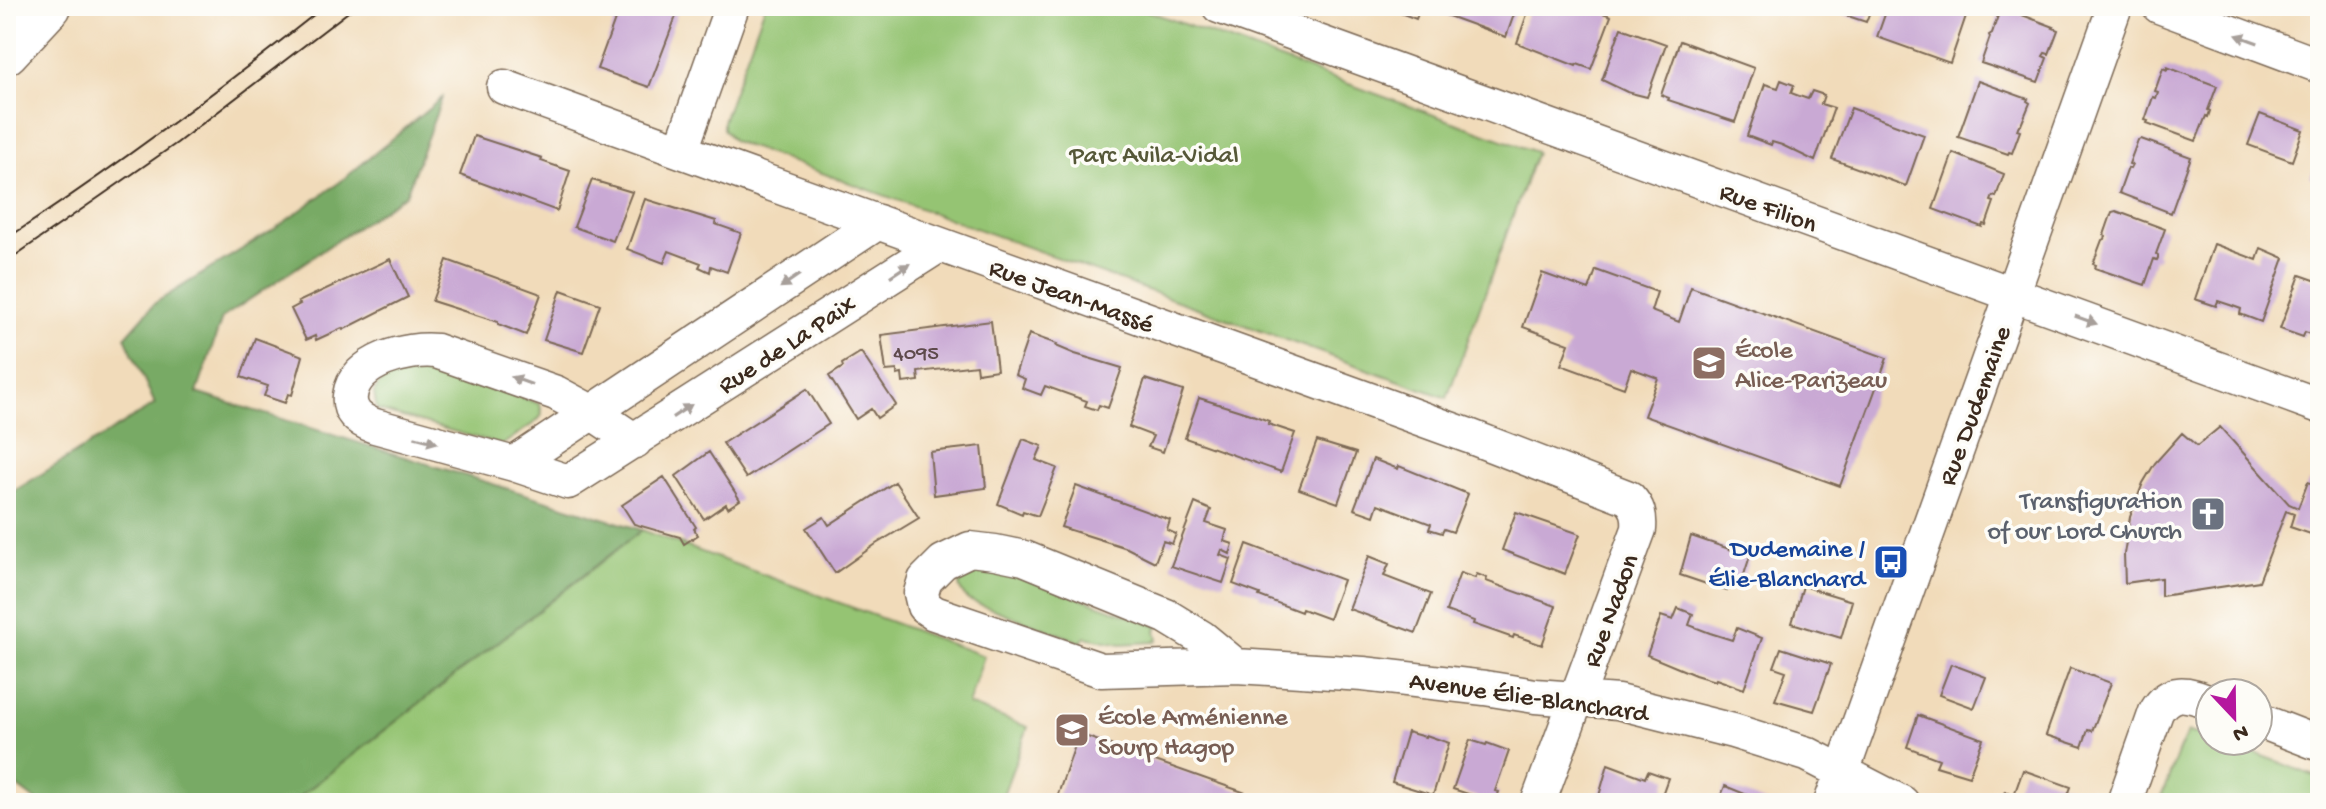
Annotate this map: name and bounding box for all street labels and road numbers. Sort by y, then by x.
street label: Rue Filion [1714,178,1821,242]
street label: Rue Jean-Massé [984,254,1157,343]
street label: Rue de La Paix [714,290,864,403]
street label: Rue Dudemaine [1934,322,2021,491]
street label: Rue Nadon [1579,550,1648,672]
street label: Avenue Élie-Blanchard [1407,667,1652,732]

